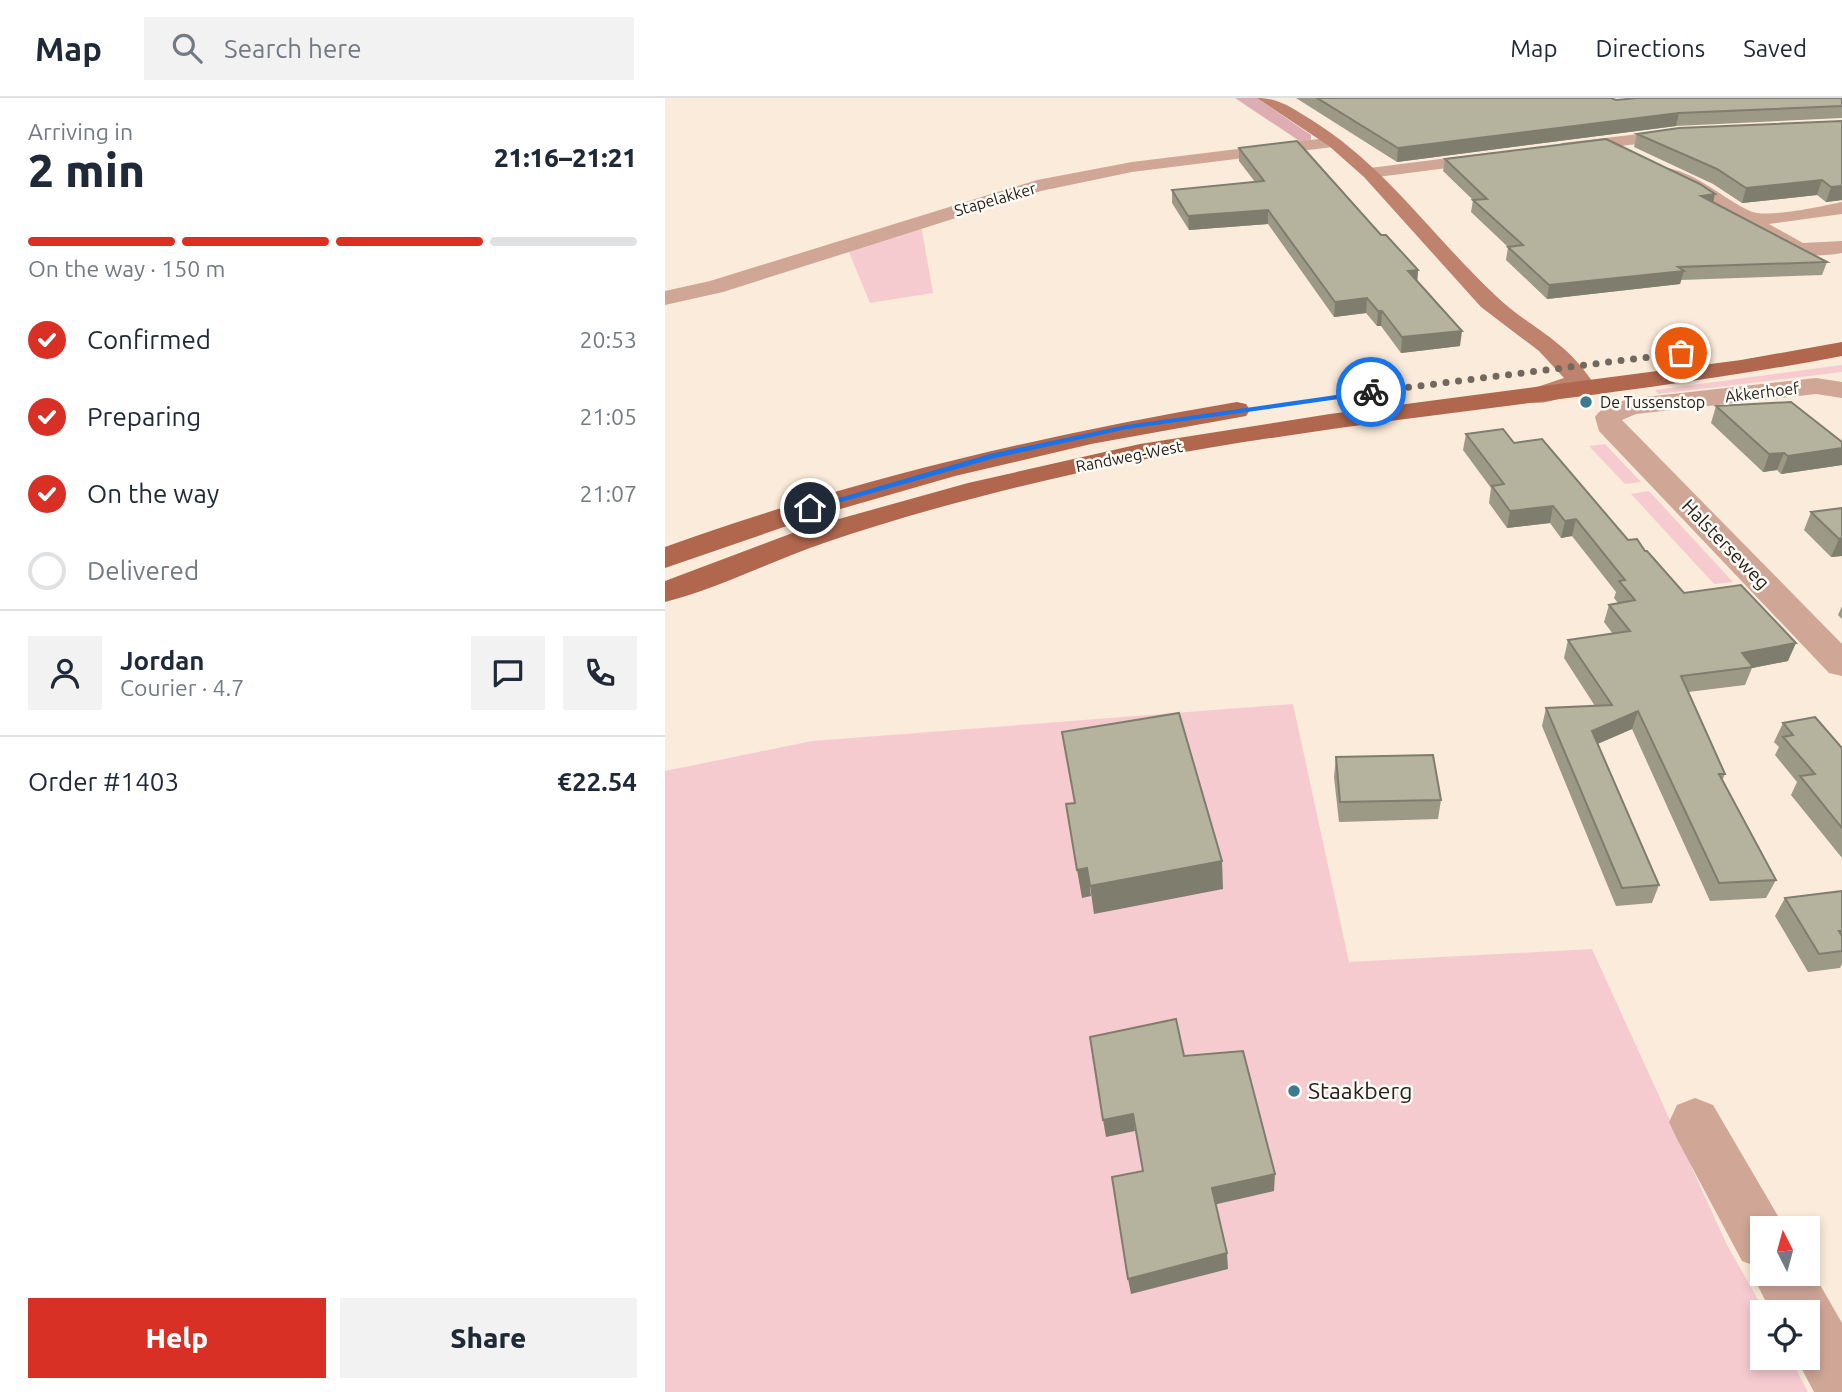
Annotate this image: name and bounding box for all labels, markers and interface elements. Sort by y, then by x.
search box [144,17,634,80]
icon: search [168,29,206,67]
text: Map [35,30,102,67]
text: Search here [224,34,362,63]
text: Map [1510,35,1557,62]
text: Directions [1595,35,1705,62]
text: Saved [1743,35,1807,62]
text: Arriving in [28,119,133,144]
text: 21:16–21:21 [494,143,637,172]
text: 2 min [28,144,145,196]
street label: Stapelakker [952,179,1038,219]
text: On the way · 150 m [28,256,225,281]
icon: check [28,321,66,359]
pin [1651,323,1711,383]
text: Confirmed [87,325,211,354]
text: 20:53 [579,327,637,352]
icon: bag [1662,334,1700,372]
courier [1336,357,1406,427]
icon: bike [1352,373,1390,411]
street label: Akkerhoef [1724,378,1801,405]
place label: De Tussenstop [1600,393,1705,411]
marker: De Tussenstop [1578,394,1594,410]
icon: check [28,398,66,436]
text: Preparing [87,402,201,431]
text: 21:05 [579,404,637,429]
street label: Randweg-West [1074,437,1185,475]
icon: check [28,475,66,513]
pin [780,478,840,538]
text: On the way [87,479,219,508]
text: 21:07 [579,481,637,506]
icon: home [791,489,829,527]
street label: Halsterseweg [1678,495,1774,593]
text: Delivered [87,556,199,585]
button: person [28,636,102,710]
button: chat [471,636,545,710]
button: phone [563,636,637,710]
text: Jordan [120,646,205,675]
text: Courier · 4.7 [120,675,244,700]
text: Order #1403 [28,767,179,796]
text: €22.54 [557,767,637,796]
place label: Staakberg [1308,1078,1412,1103]
marker: Staakberg [1286,1083,1302,1099]
north arrow [1750,1216,1820,1286]
map controls [1750,1216,1820,1370]
button: Help [28,1298,326,1378]
button: Share [340,1298,637,1378]
button: locate [1750,1300,1820,1370]

